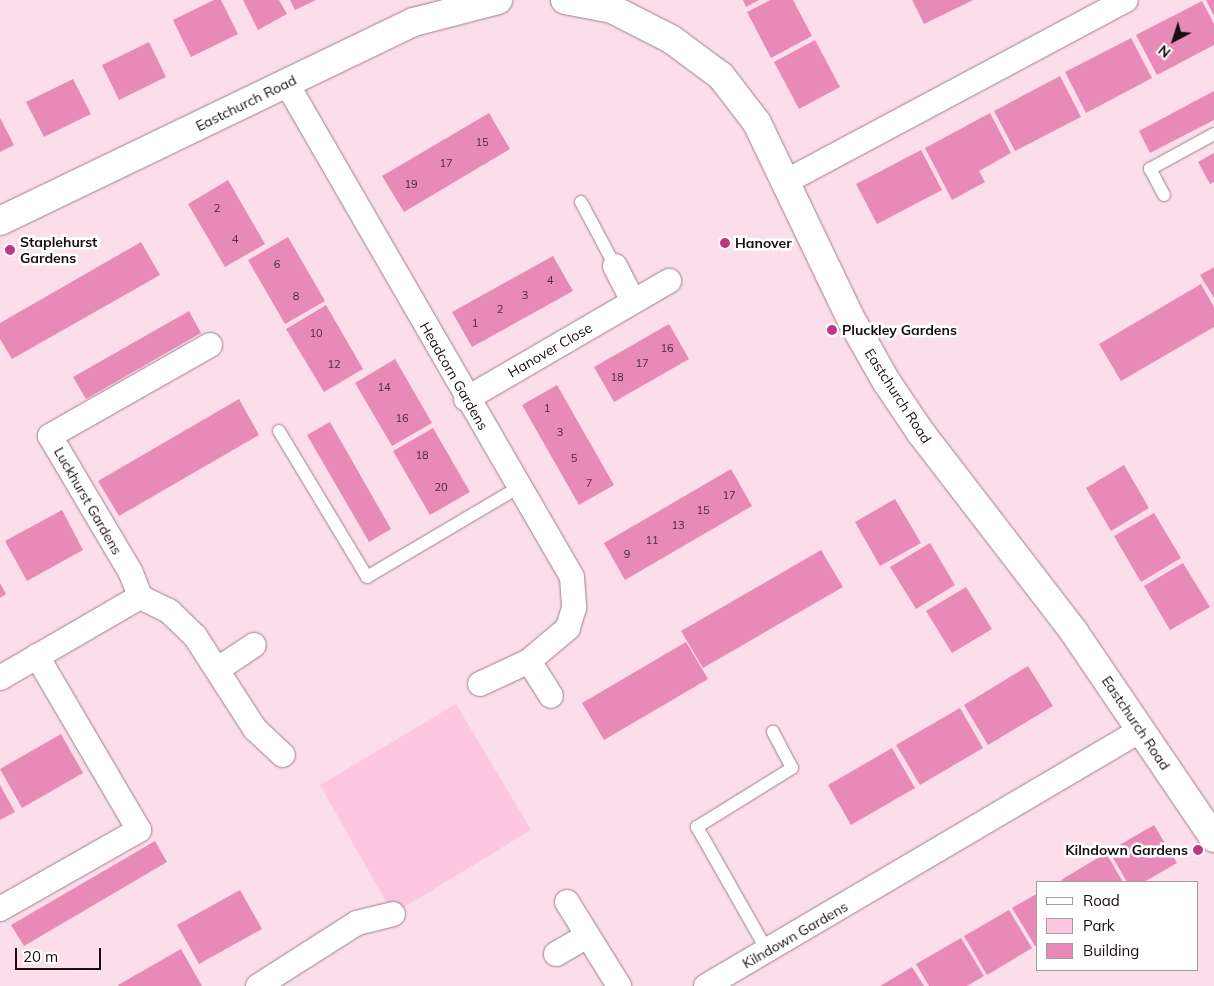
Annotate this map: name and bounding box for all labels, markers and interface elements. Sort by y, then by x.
north arrow [1149,15,1199,65]
text: N [1155,41,1174,62]
street label: Eastchurch Road [193,71,299,135]
house number: 15 [475,135,489,149]
house number: 17 [439,156,453,170]
house number: 19 [404,177,418,191]
house number: 2 [214,201,220,215]
house number: 4 [232,232,238,246]
place label: Staplehurst Gardens [20,234,97,266]
place label: Hanover [735,235,792,251]
marker: Hanover [719,237,731,249]
marker: Staplehurst Gardens [4,244,16,256]
house number: 6 [274,257,280,271]
house number: 4 [547,273,553,287]
house number: 3 [522,288,528,302]
house number: 8 [293,289,299,303]
house number: 2 [497,302,503,316]
house number: 1 [472,316,478,330]
street label: Headcorn Gardens [416,319,492,433]
street label: Hanover Close [505,319,595,381]
place label: Pluckley Gardens [842,322,957,338]
marker: Pluckley Gardens [826,324,838,336]
house number: 10 [309,326,323,340]
house number: 16 [660,341,674,355]
street label: Eastchurch Road [861,345,935,447]
house number: 17 [635,356,649,370]
house number: 12 [327,357,341,371]
house number: 18 [610,370,624,384]
house number: 14 [377,380,391,394]
house number: 1 [544,401,550,415]
house number: 16 [395,411,409,425]
house number: 3 [557,425,563,439]
street label: Luckhurst Gardens [50,444,126,558]
house number: 18 [415,448,429,462]
house number: 5 [571,451,577,465]
house number: 7 [586,476,592,490]
house number: 20 [434,480,448,494]
house number: 17 [722,488,736,502]
house number: 15 [696,503,710,517]
house number: 13 [671,518,685,532]
house number: 11 [645,533,659,547]
house number: 9 [624,547,630,561]
street label: Eastchurch Road [1098,673,1174,773]
place label: Kilndown Gardens [1065,842,1188,858]
marker: Kilndown Gardens [1192,844,1204,856]
legend [1036,881,1199,971]
text: Road [1083,891,1120,910]
street label: Kilndown Gardens [739,898,851,972]
text: Park [1083,916,1115,935]
scale bar [18,938,104,970]
text: Building [1083,941,1139,960]
text: 20 m [23,947,58,966]

